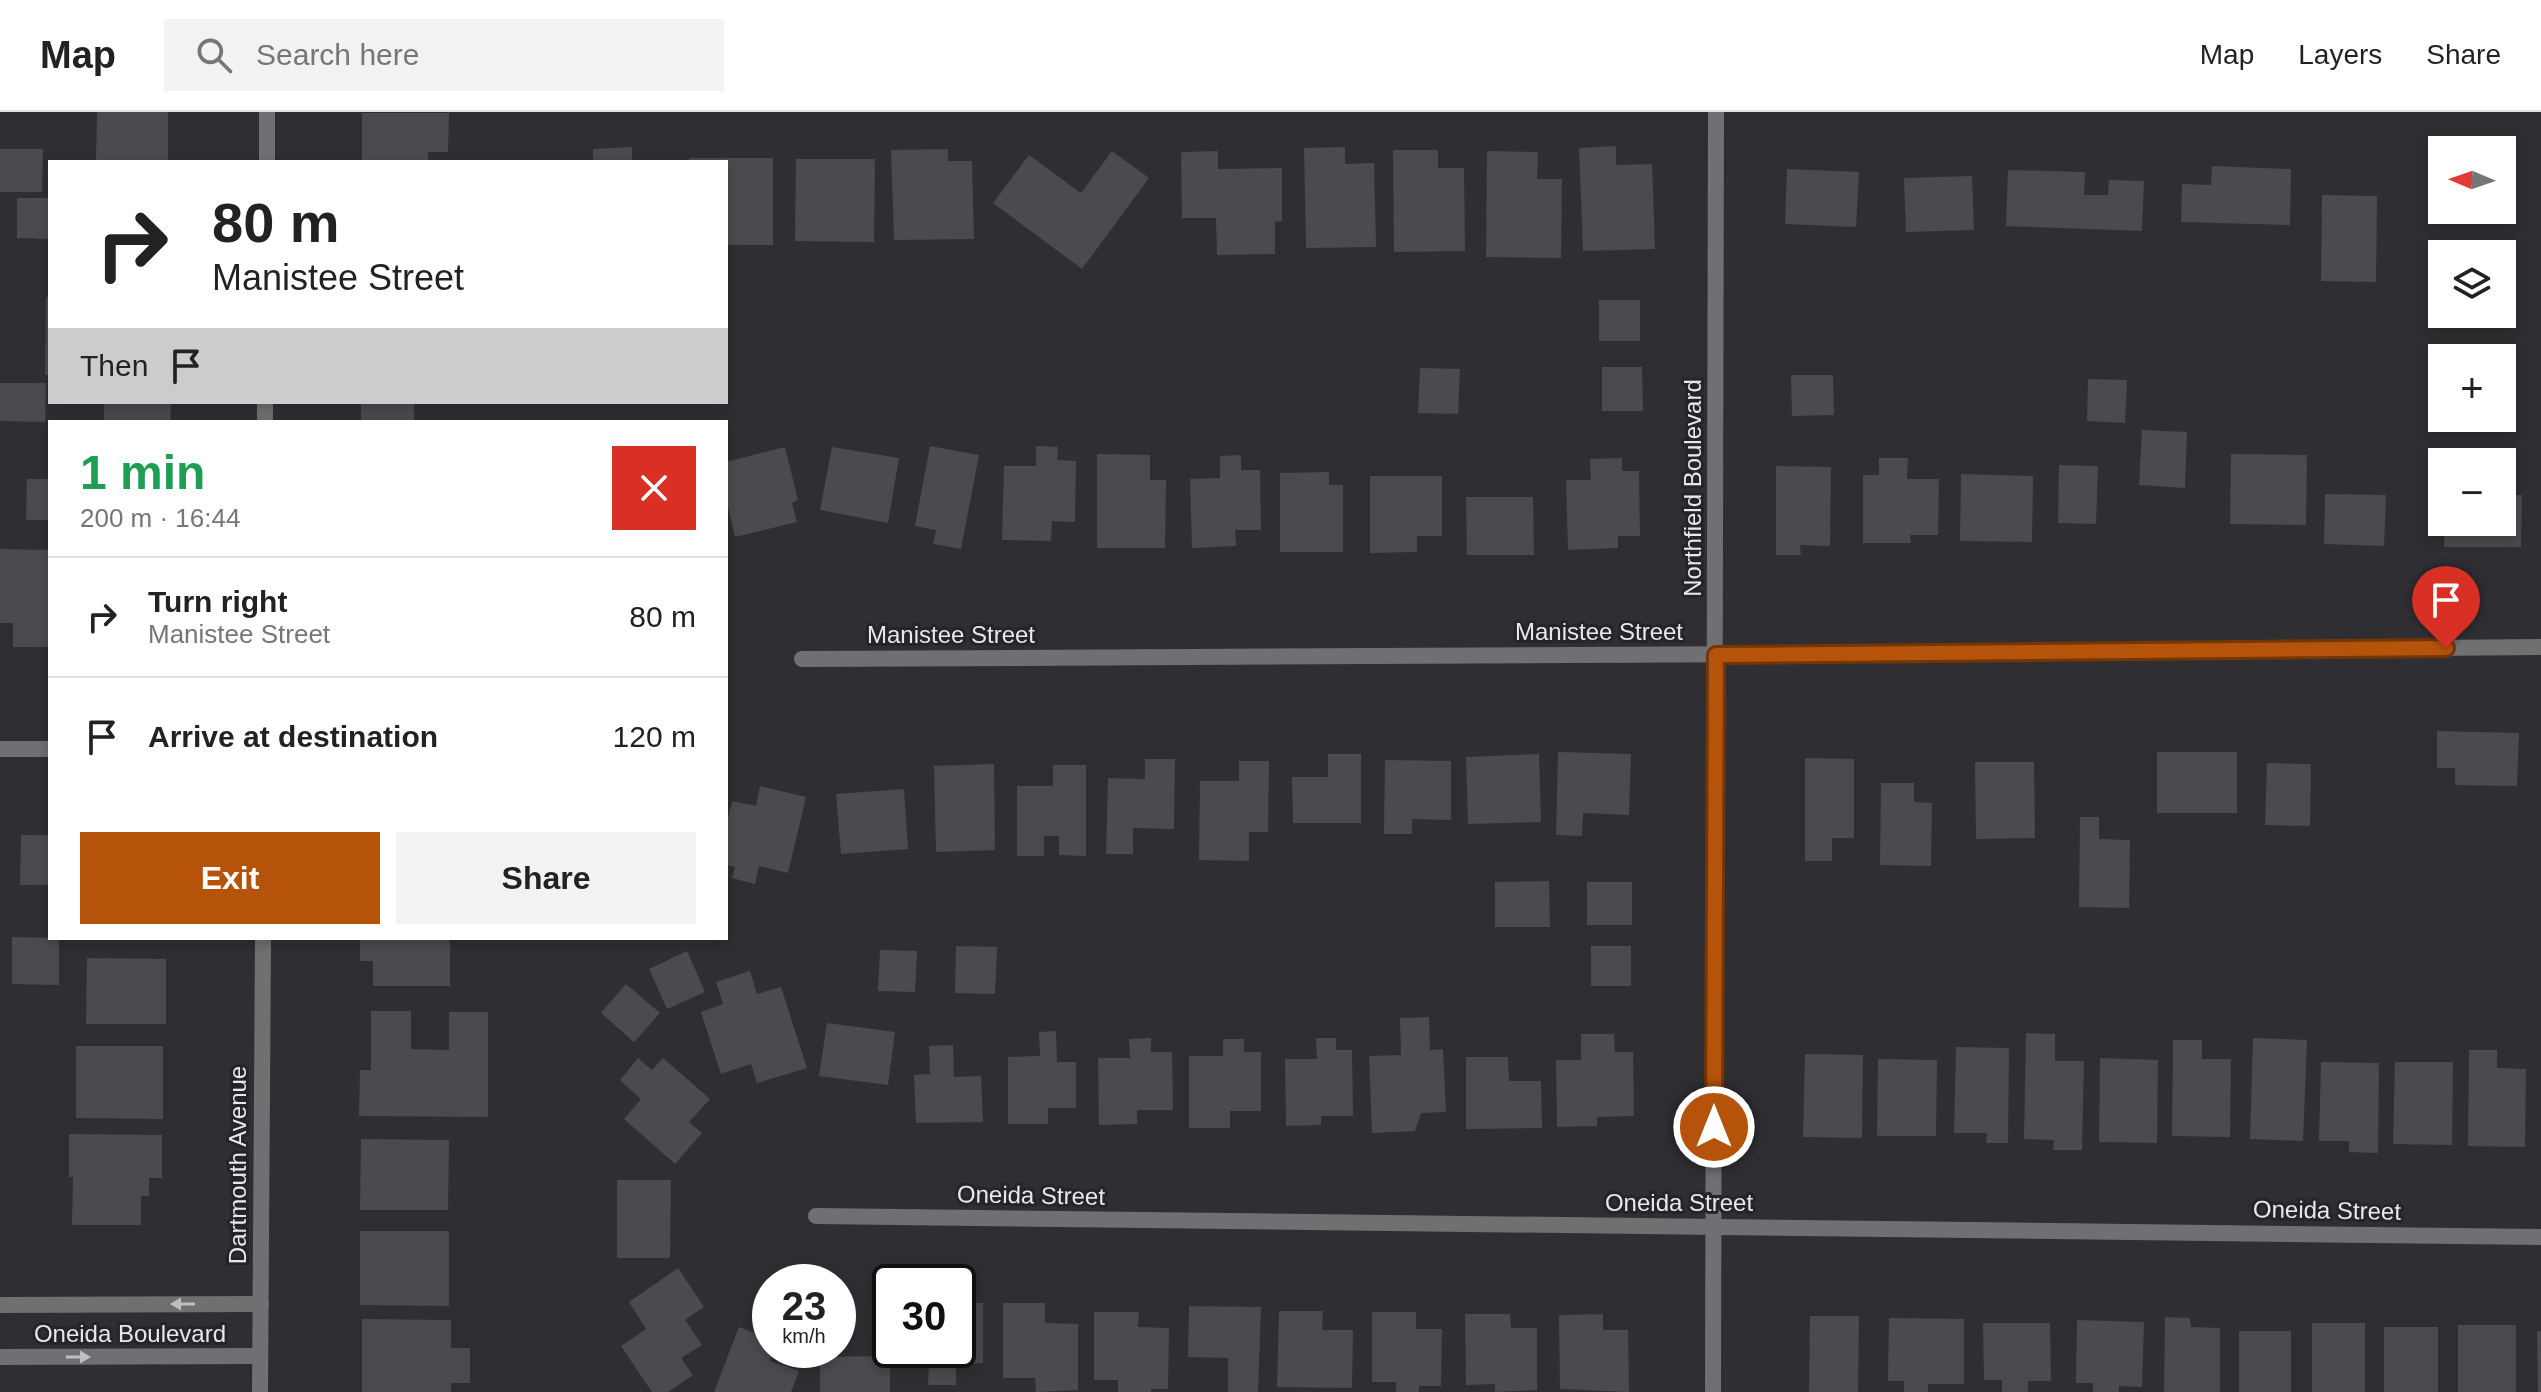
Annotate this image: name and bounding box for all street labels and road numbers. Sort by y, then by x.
street label: Northfield Boulevard [1679,379,1706,597]
street label: Manistee Street [1515,618,1683,645]
street label: Manistee Street [867,621,1035,648]
street label: Dartmouth Avenue [224,1066,251,1264]
street label: Oneida Street [957,1180,1106,1210]
street label: Oneida Street [1605,1189,1753,1216]
street label: Oneida Street [2253,1195,2402,1225]
street label: Oneida Boulevard [34,1320,226,1347]

